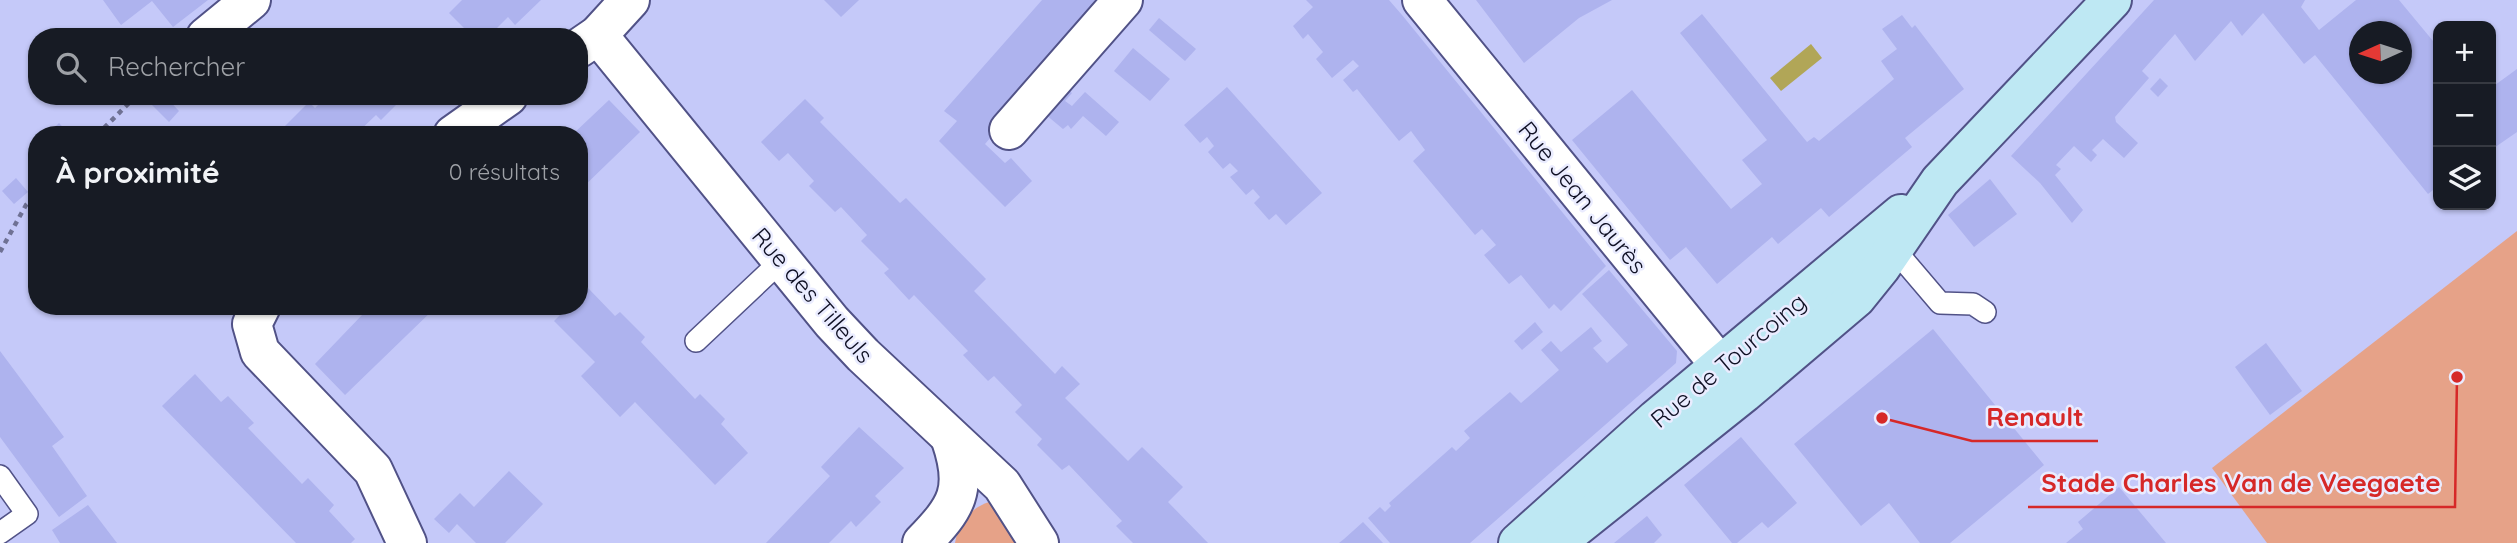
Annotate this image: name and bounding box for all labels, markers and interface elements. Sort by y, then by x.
north arrow [2349,21,2412,84]
map controls [2433,21,2496,210]
button: + [2433,21,2496,84]
search box [28,28,588,105]
icon: search [52,48,90,86]
text: Rechercher [108,50,245,83]
button: − [2433,84,2496,147]
street label: Rue Jean Jaurès [1512,115,1654,279]
button: layers [2433,147,2496,210]
text: À proximité [56,153,220,191]
text: 0 résultats [449,157,560,186]
street label: Rue des Tilleuls [746,221,880,369]
street label: Rue de Tourcoing [1644,286,1812,434]
callout: Renault [1972,394,2098,441]
text: Renault [1986,400,2084,433]
callout: Stade Charles Van de Veegaete [2028,460,2455,507]
text: Stade Charles Van de Veegaete [2041,466,2441,499]

